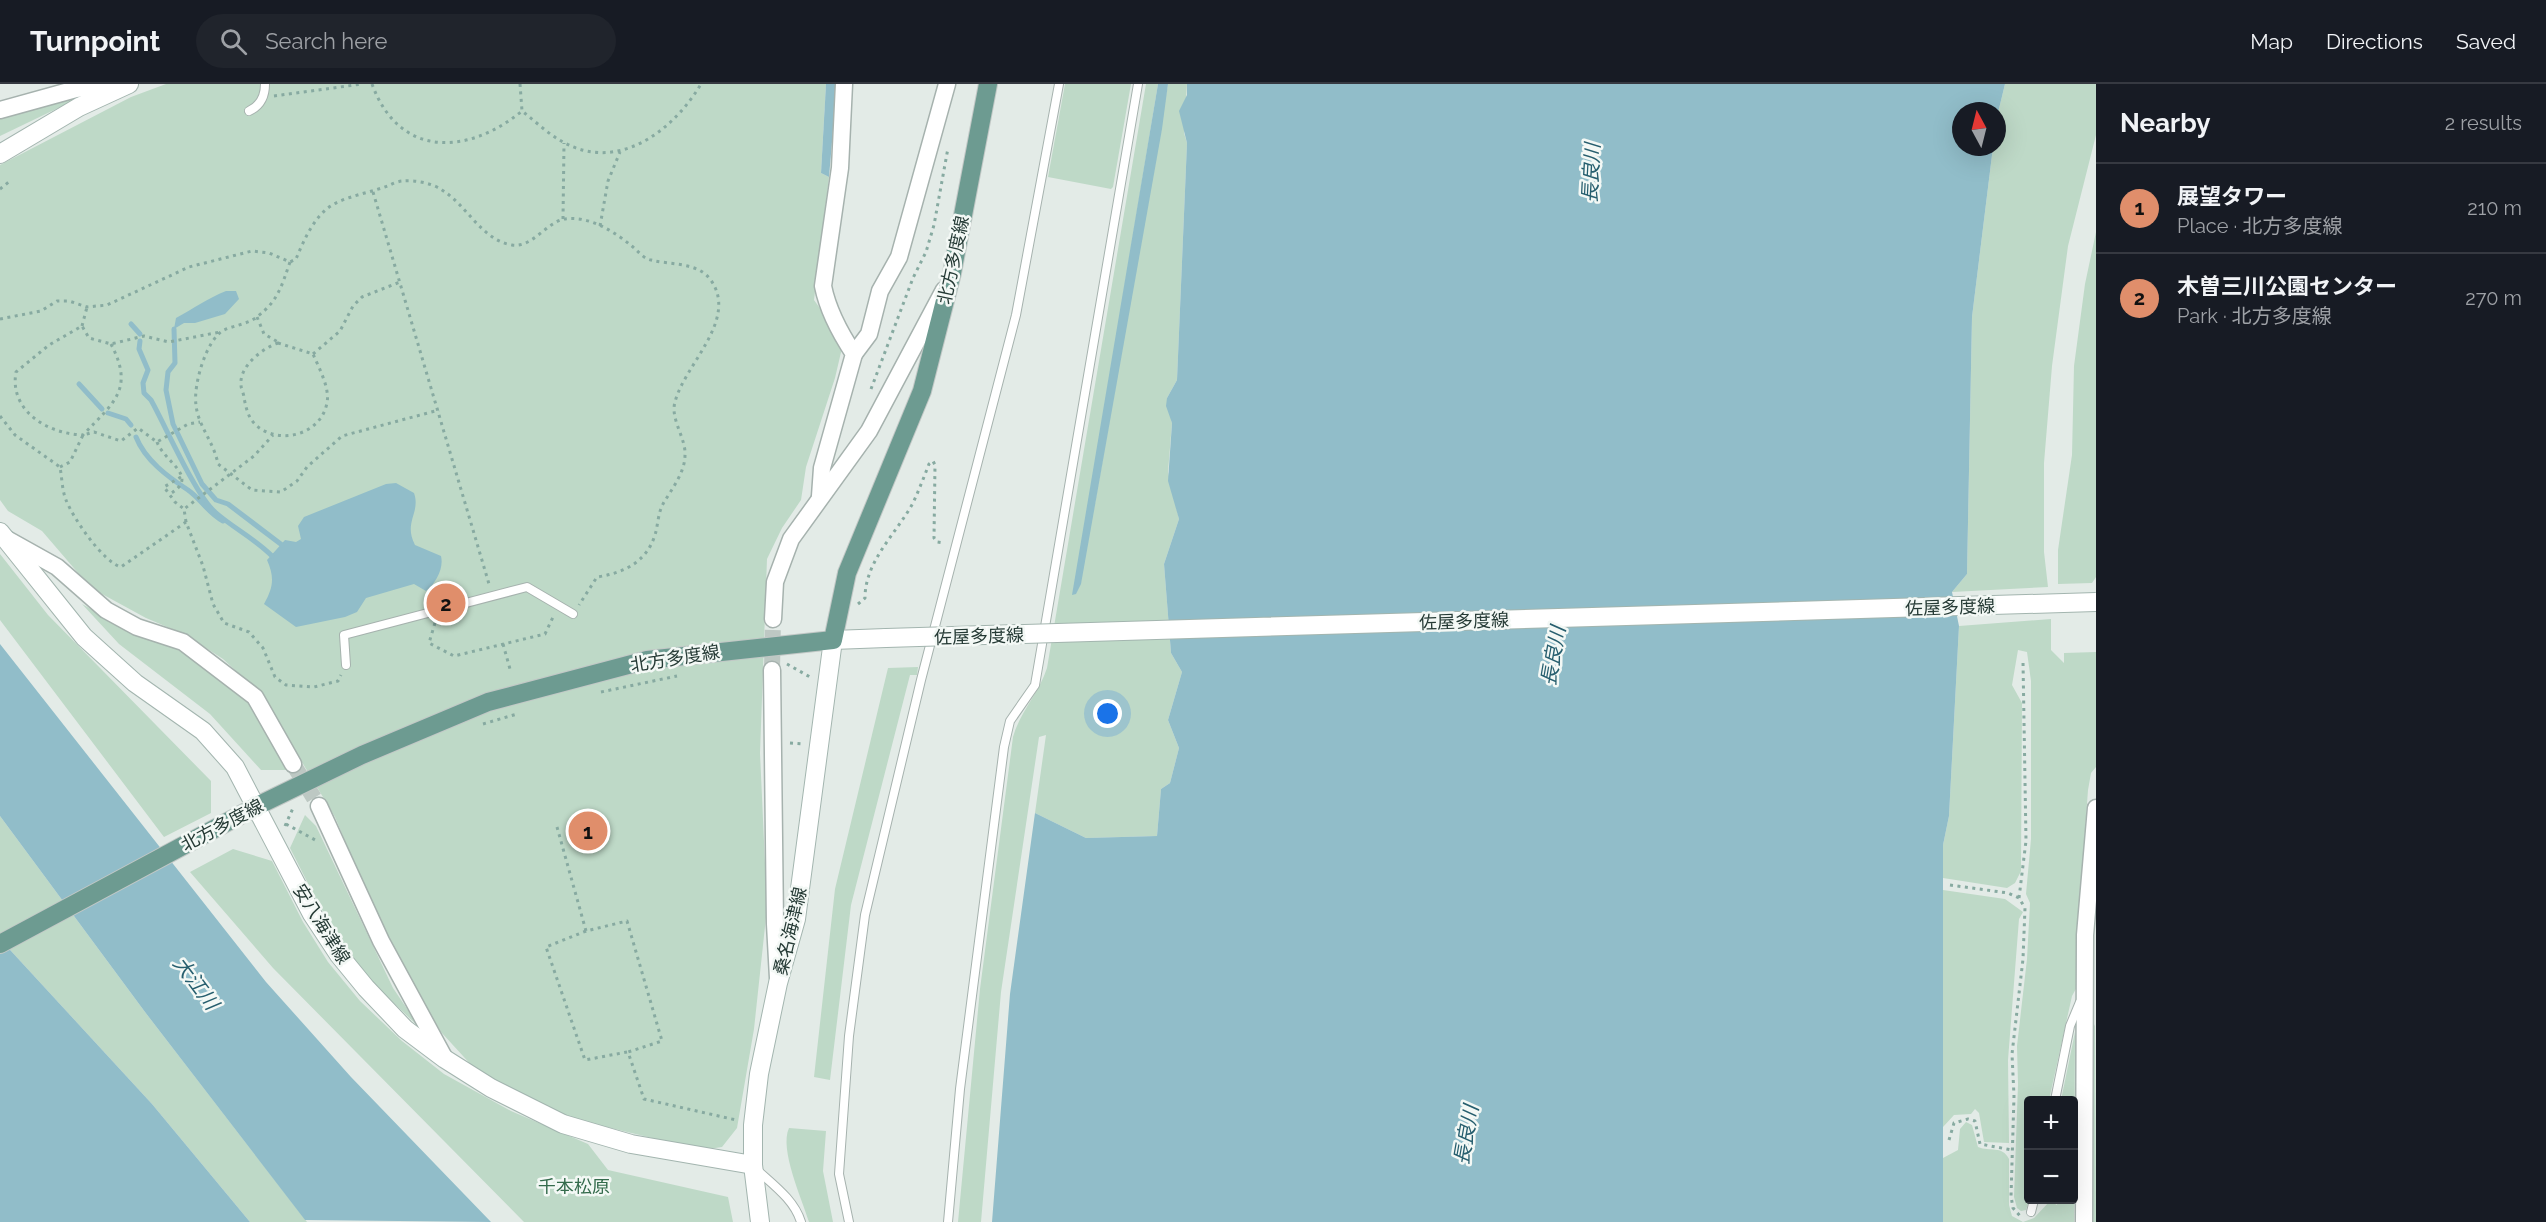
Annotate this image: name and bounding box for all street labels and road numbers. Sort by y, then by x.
street label: 北方多度線 [933,214,973,306]
street label: 佐屋多度線 [1905,595,1995,619]
street label: 佐屋多度線 [1419,609,1509,633]
street label: 佐屋多度線 [934,624,1024,648]
street label: 北方多度線 [629,641,721,675]
street label: 北方多度線 [177,795,267,855]
street label: 安八海津線 [289,880,355,968]
street label: 桑名海津線 [770,885,810,977]

